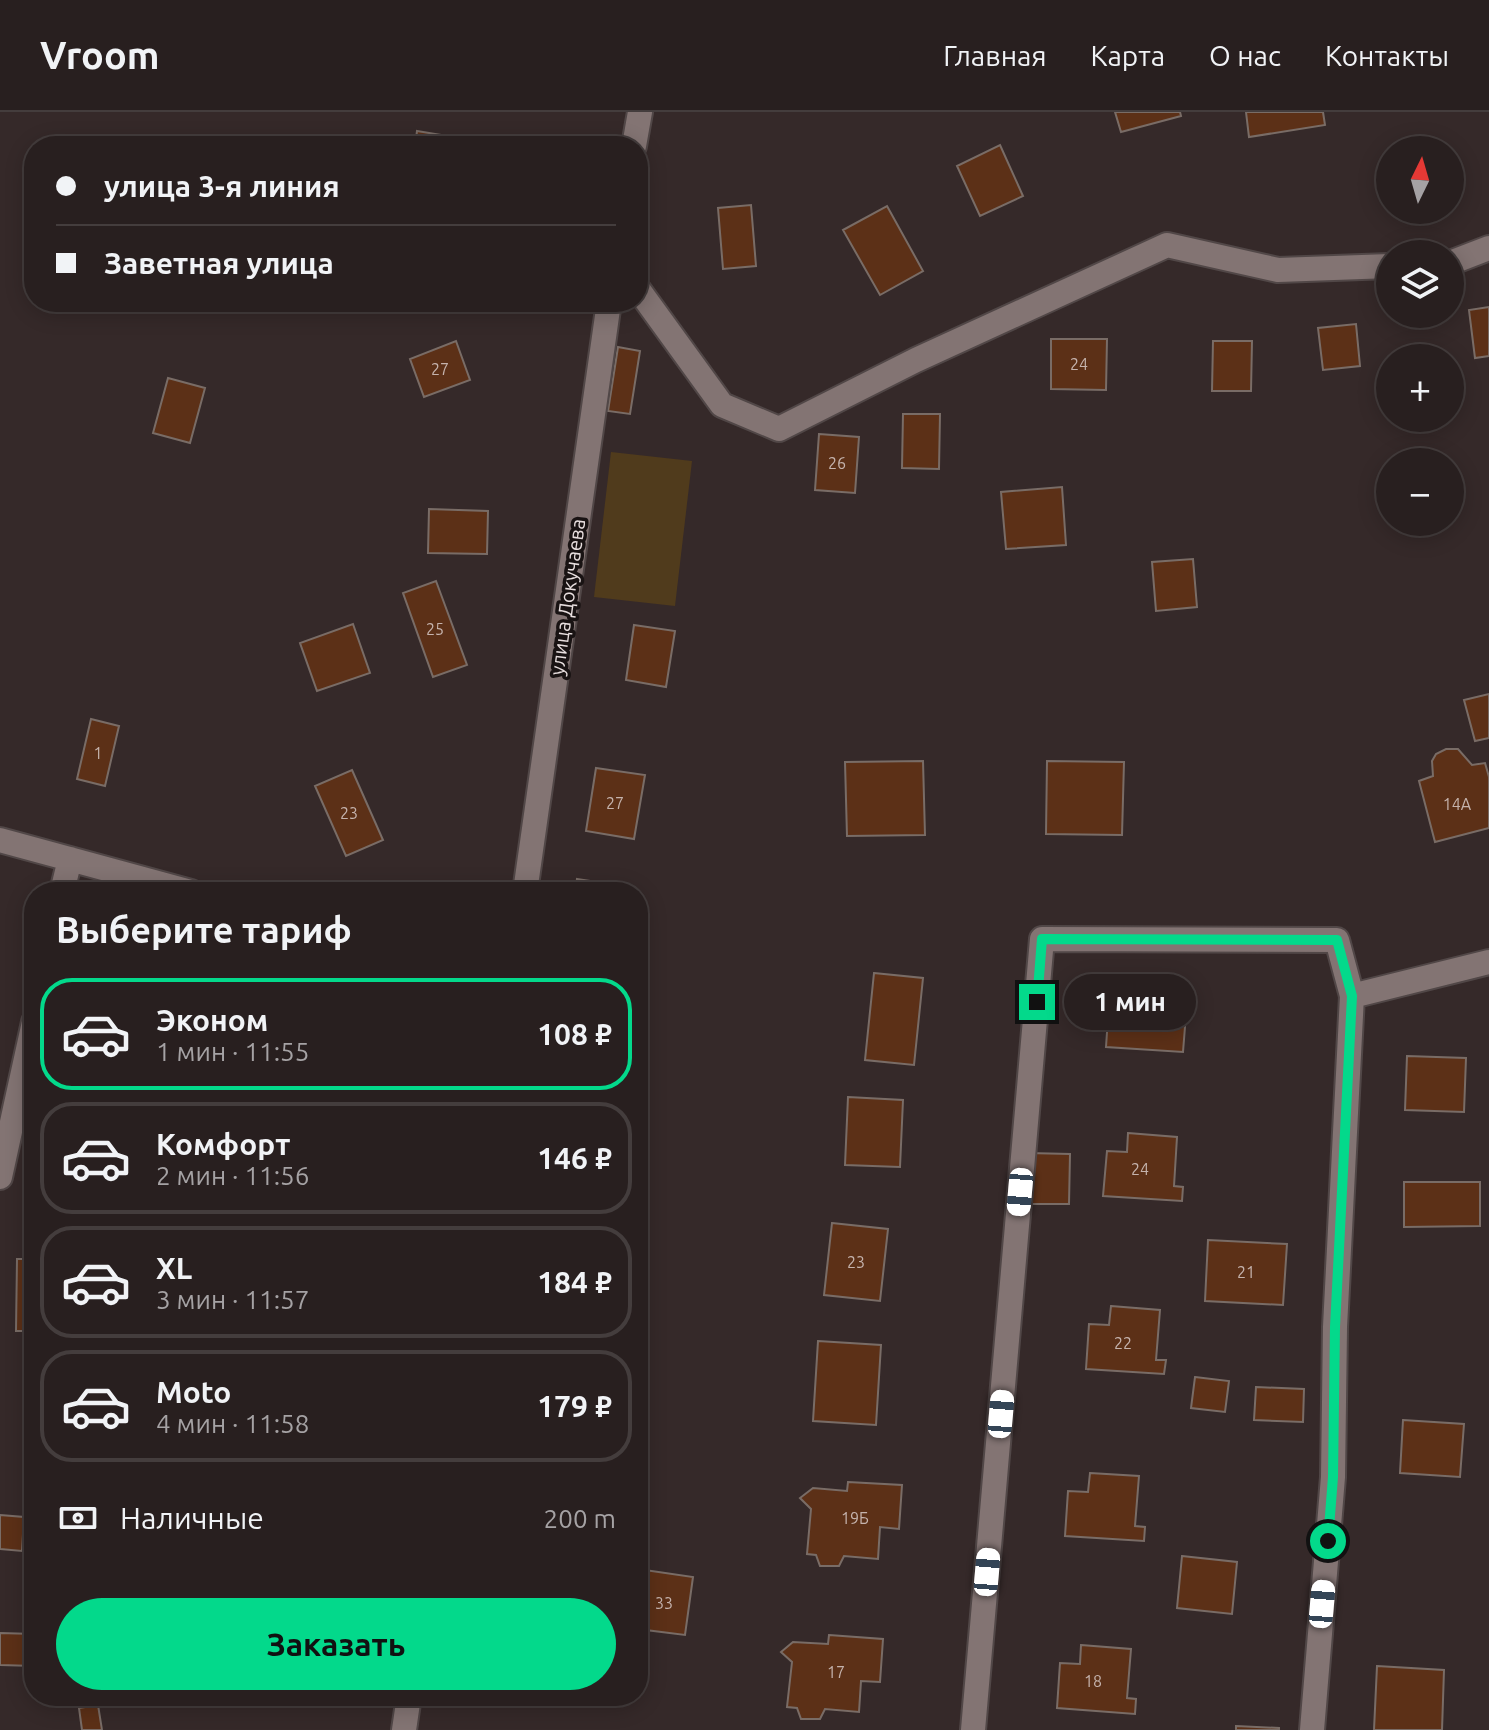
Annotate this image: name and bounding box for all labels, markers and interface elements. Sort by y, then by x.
text: Vroom [40,34,160,76]
text: Главная [943,40,1046,71]
text: Карта [1090,40,1165,71]
text: О нас [1209,40,1281,71]
text: Контакты [1325,40,1449,71]
north arrow [1376,136,1464,224]
map controls [1376,136,1464,536]
text: улица 3-я линия [104,169,340,203]
button: layers [1376,240,1464,328]
text: Заветная улица [104,246,334,280]
button: + [1376,344,1464,432]
house number: 24 [1070,355,1088,373]
house number: 27 [431,360,449,378]
button: − [1376,448,1464,536]
house number: 26 [828,454,846,472]
street label: улица Докучаева [545,517,589,677]
house number: 25 [426,620,444,638]
house number: 1 [93,744,103,762]
house number: 27 [606,794,624,812]
house number: 14А [1443,795,1472,813]
house number: 23 [340,804,358,822]
text: Выберите тариф [56,909,352,950]
callout: 1 мин [1065,974,1197,1030]
route end [1019,984,1055,1020]
text: 1 мин [1094,987,1166,1016]
icon: car [60,998,132,1070]
text: Эконом [156,1003,268,1037]
text: 108 ₽ [537,1017,612,1051]
text: 1 мин · 11:55 [156,1037,309,1066]
icon: car [60,1122,132,1194]
text: Комфорт [156,1127,290,1161]
text: 146 ₽ [537,1141,612,1175]
house number: 24 [1131,1160,1149,1178]
text: 2 мин · 11:56 [156,1161,309,1190]
car [1006,1167,1034,1217]
icon: car [60,1246,132,1318]
text: XL [156,1251,192,1285]
house number: 23 [847,1253,865,1271]
house number: 21 [1237,1263,1255,1281]
text: 184 ₽ [537,1265,612,1299]
text: 3 мин · 11:57 [156,1285,309,1314]
house number: 22 [1114,1334,1132,1352]
icon: car [60,1370,132,1442]
text: Moto [156,1375,231,1409]
text: 179 ₽ [537,1389,612,1423]
car [987,1389,1015,1439]
text: 4 мин · 11:58 [156,1409,309,1438]
icon: cash [56,1496,100,1540]
text: Наличные [120,1501,264,1535]
text: 200 m [544,1504,616,1533]
house number: 19Б [841,1509,869,1527]
route start [1310,1523,1346,1559]
car [973,1547,1001,1597]
car [1308,1579,1336,1629]
house number: 33 [655,1594,673,1612]
button: Заказать [56,1598,616,1690]
house number: 17 [827,1663,845,1681]
house number: 18 [1084,1672,1102,1690]

